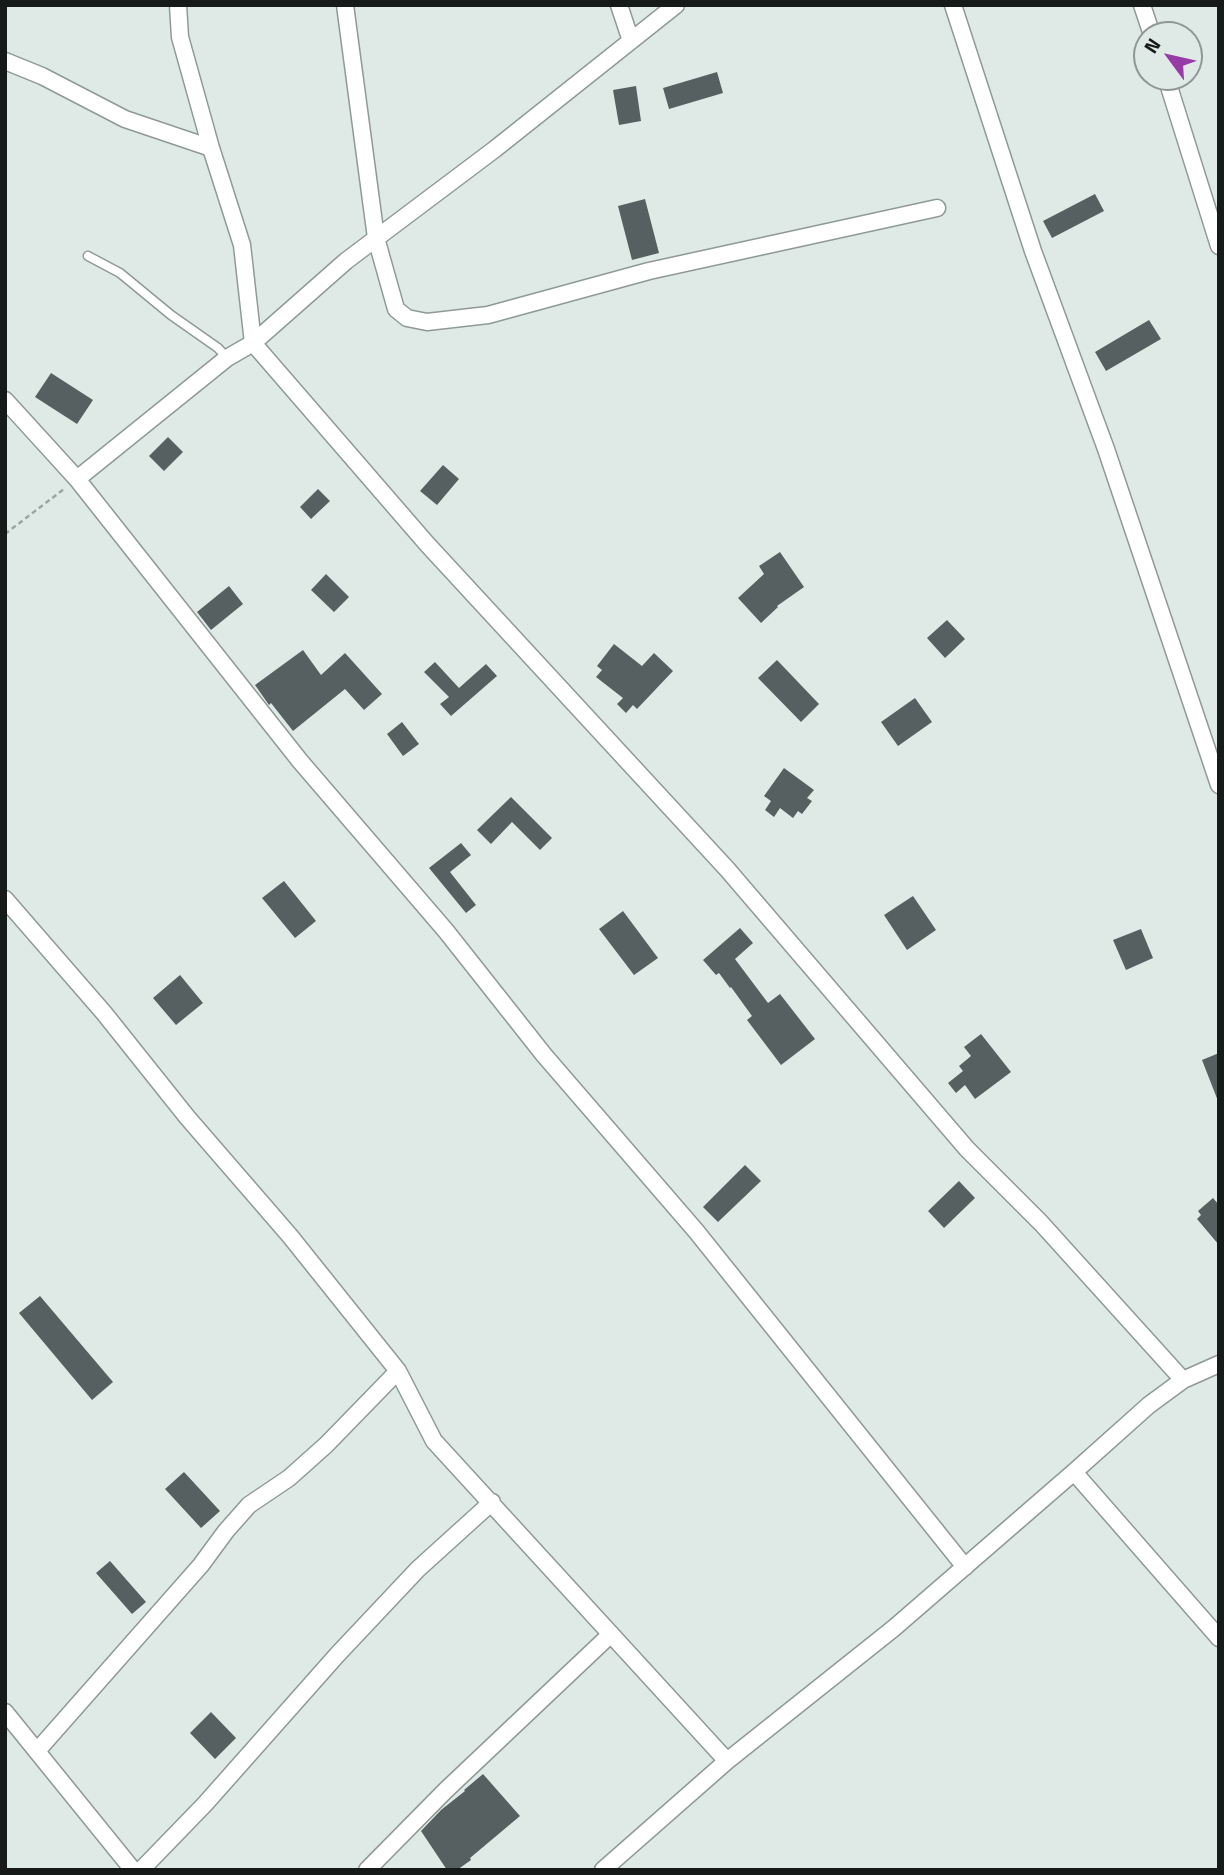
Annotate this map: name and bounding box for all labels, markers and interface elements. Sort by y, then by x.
north arrow [1133,21,1203,91]
text: N [1136,32,1167,59]

